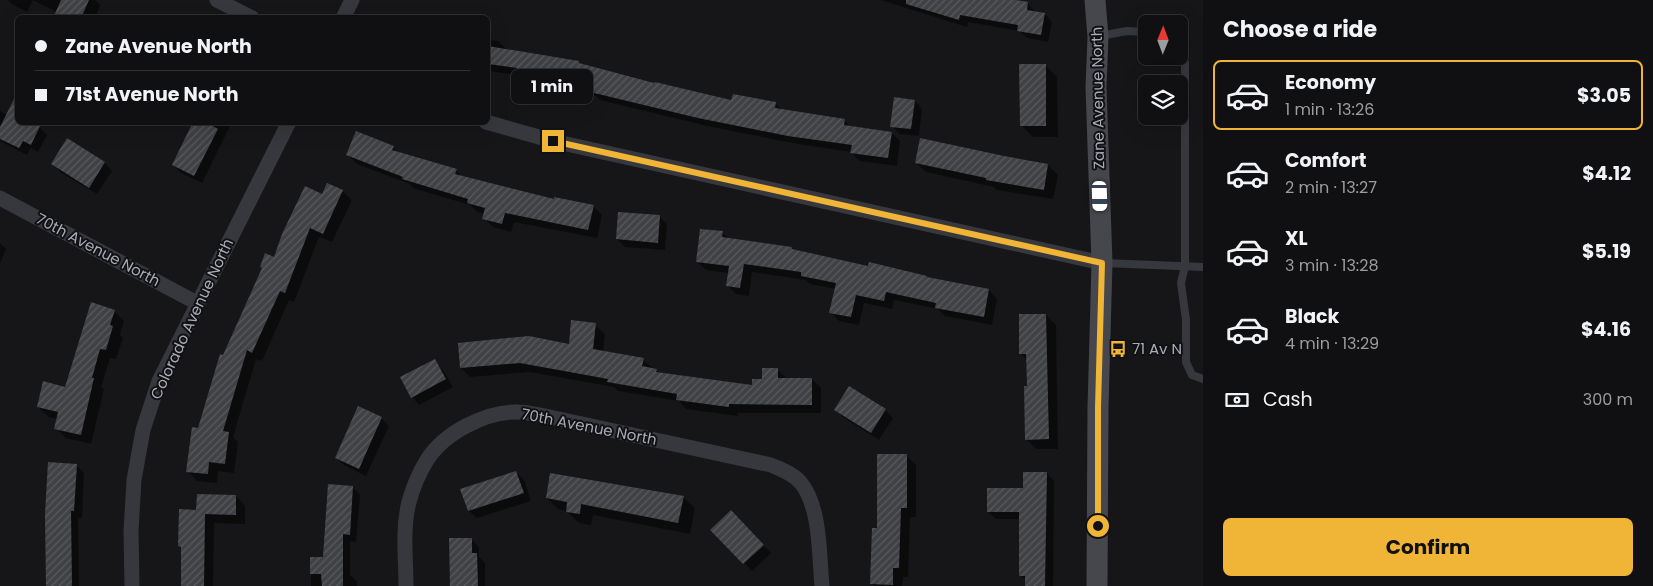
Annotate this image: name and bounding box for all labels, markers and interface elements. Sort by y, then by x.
text: Choose a ride [1223,14,1377,45]
north arrow [1138,15,1188,65]
map controls [1138,15,1188,125]
street label: Zane Avenue North [1086,27,1109,169]
text: Zane Avenue North [65,33,252,60]
callout: 1 min [512,68,594,104]
text: Economy [1285,69,1376,96]
icon: car [1225,73,1270,118]
text: 1 min [531,75,573,98]
button: layers [1138,75,1188,125]
text: 71st Avenue North [65,81,239,108]
text: $3.05 [1577,82,1631,109]
text: 1 min · 13:26 [1285,98,1374,121]
route end [542,130,564,152]
text: Comfort [1285,147,1367,174]
icon: car [1225,151,1270,196]
text: $4.12 [1582,160,1631,187]
text: 2 min · 13:27 [1285,176,1377,199]
car [1091,181,1108,211]
street label: 70th Avenue North [32,208,164,291]
text: XL [1285,225,1308,252]
icon: car [1225,229,1270,274]
street label: Colorado Avenue North [145,235,238,403]
text: $5.19 [1582,238,1631,265]
text: 3 min · 13:28 [1285,254,1379,277]
text: Black [1285,303,1339,330]
icon: car [1225,307,1270,352]
text: $4.16 [1581,316,1631,343]
text: 4 min · 13:29 [1285,332,1379,355]
place label: 71 Av N [1132,338,1182,359]
bus stop icon: 71 Av N [1108,339,1128,359]
icon: cash [1223,386,1251,414]
text: Cash [1263,386,1313,413]
text: 300 m [1583,388,1633,411]
street label: 70th Avenue North [519,403,659,450]
route start [1087,515,1109,537]
button: Confirm [1223,518,1633,576]

